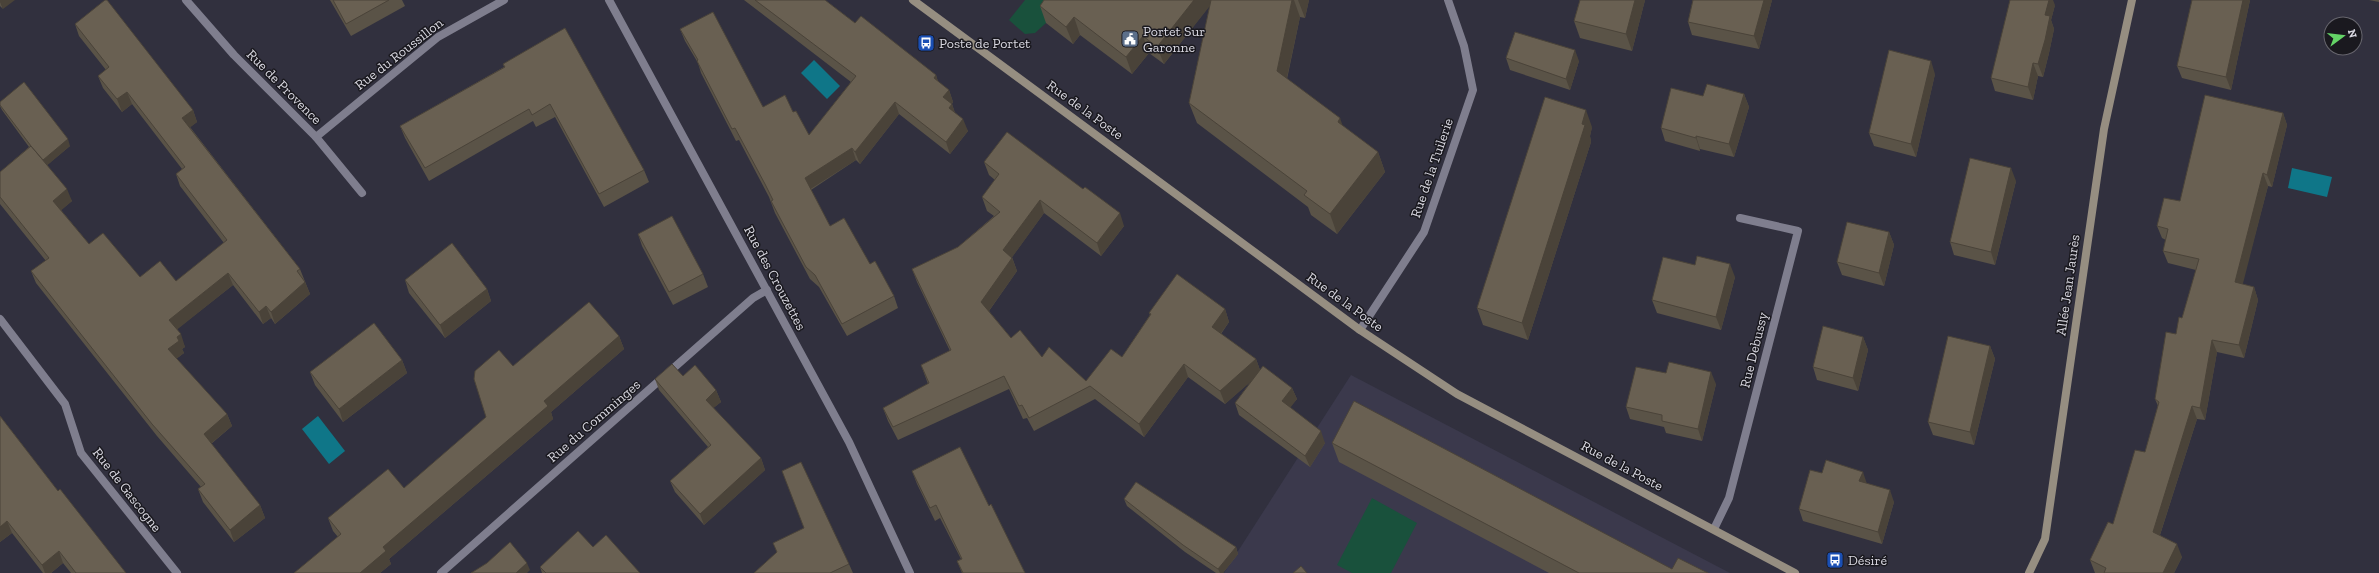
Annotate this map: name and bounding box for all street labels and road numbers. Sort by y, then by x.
street label: Rue du Roussillon [351,14,447,94]
street label: Rue de Provence [243,46,325,128]
street label: Rue de la Poste [1044,77,1127,144]
street label: Rue de la Tuilerie [1407,116,1457,220]
street label: Rue des Crouzettes [740,223,810,333]
street label: Allée Jean Jaurès [2052,233,2084,337]
street label: Rue de la Poste [1304,269,1387,336]
street label: Rue Debussy [1736,310,1772,390]
street label: Rue du Comminges [544,376,644,466]
street label: Rue de la Poste [1578,437,1666,495]
street label: Rue de Gascogne [89,445,165,536]

